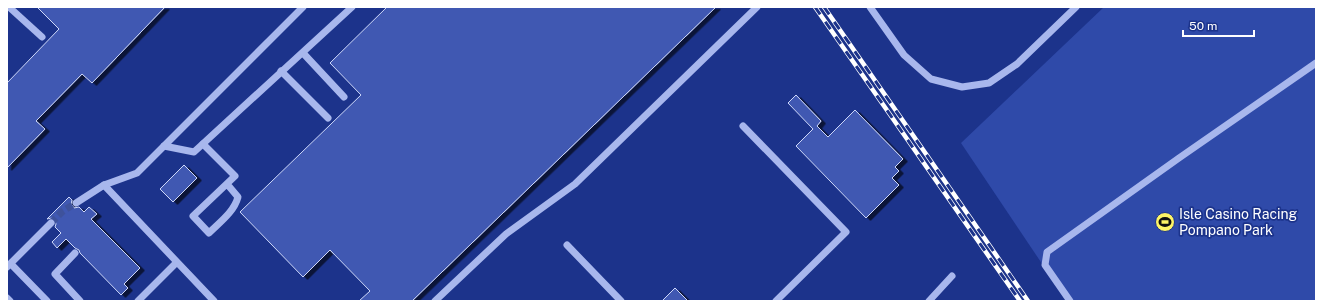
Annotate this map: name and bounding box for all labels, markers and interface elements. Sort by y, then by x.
scale bar [1183,12,1254,38]
text: 50 m [1189,19,1217,33]
place label: Isle Casino Racing Pompano Park [1179,206,1298,238]
sports icon: Isle Casino Racing Pompano Park [1154,211,1176,233]

